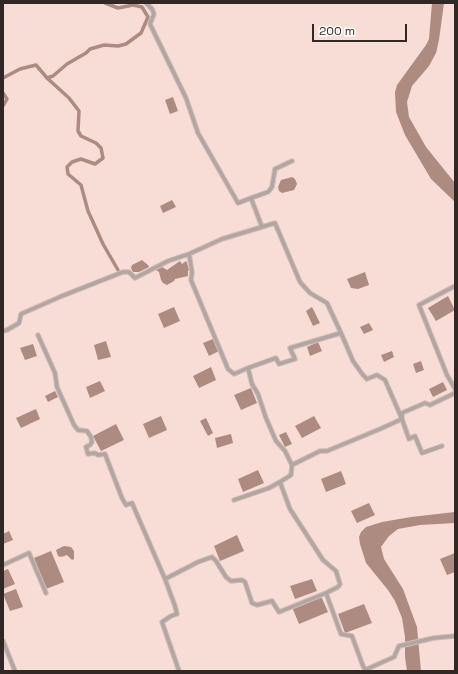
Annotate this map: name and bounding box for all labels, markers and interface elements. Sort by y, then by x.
scale bar [314,16,409,42]
text: 200 m [319,23,355,39]

